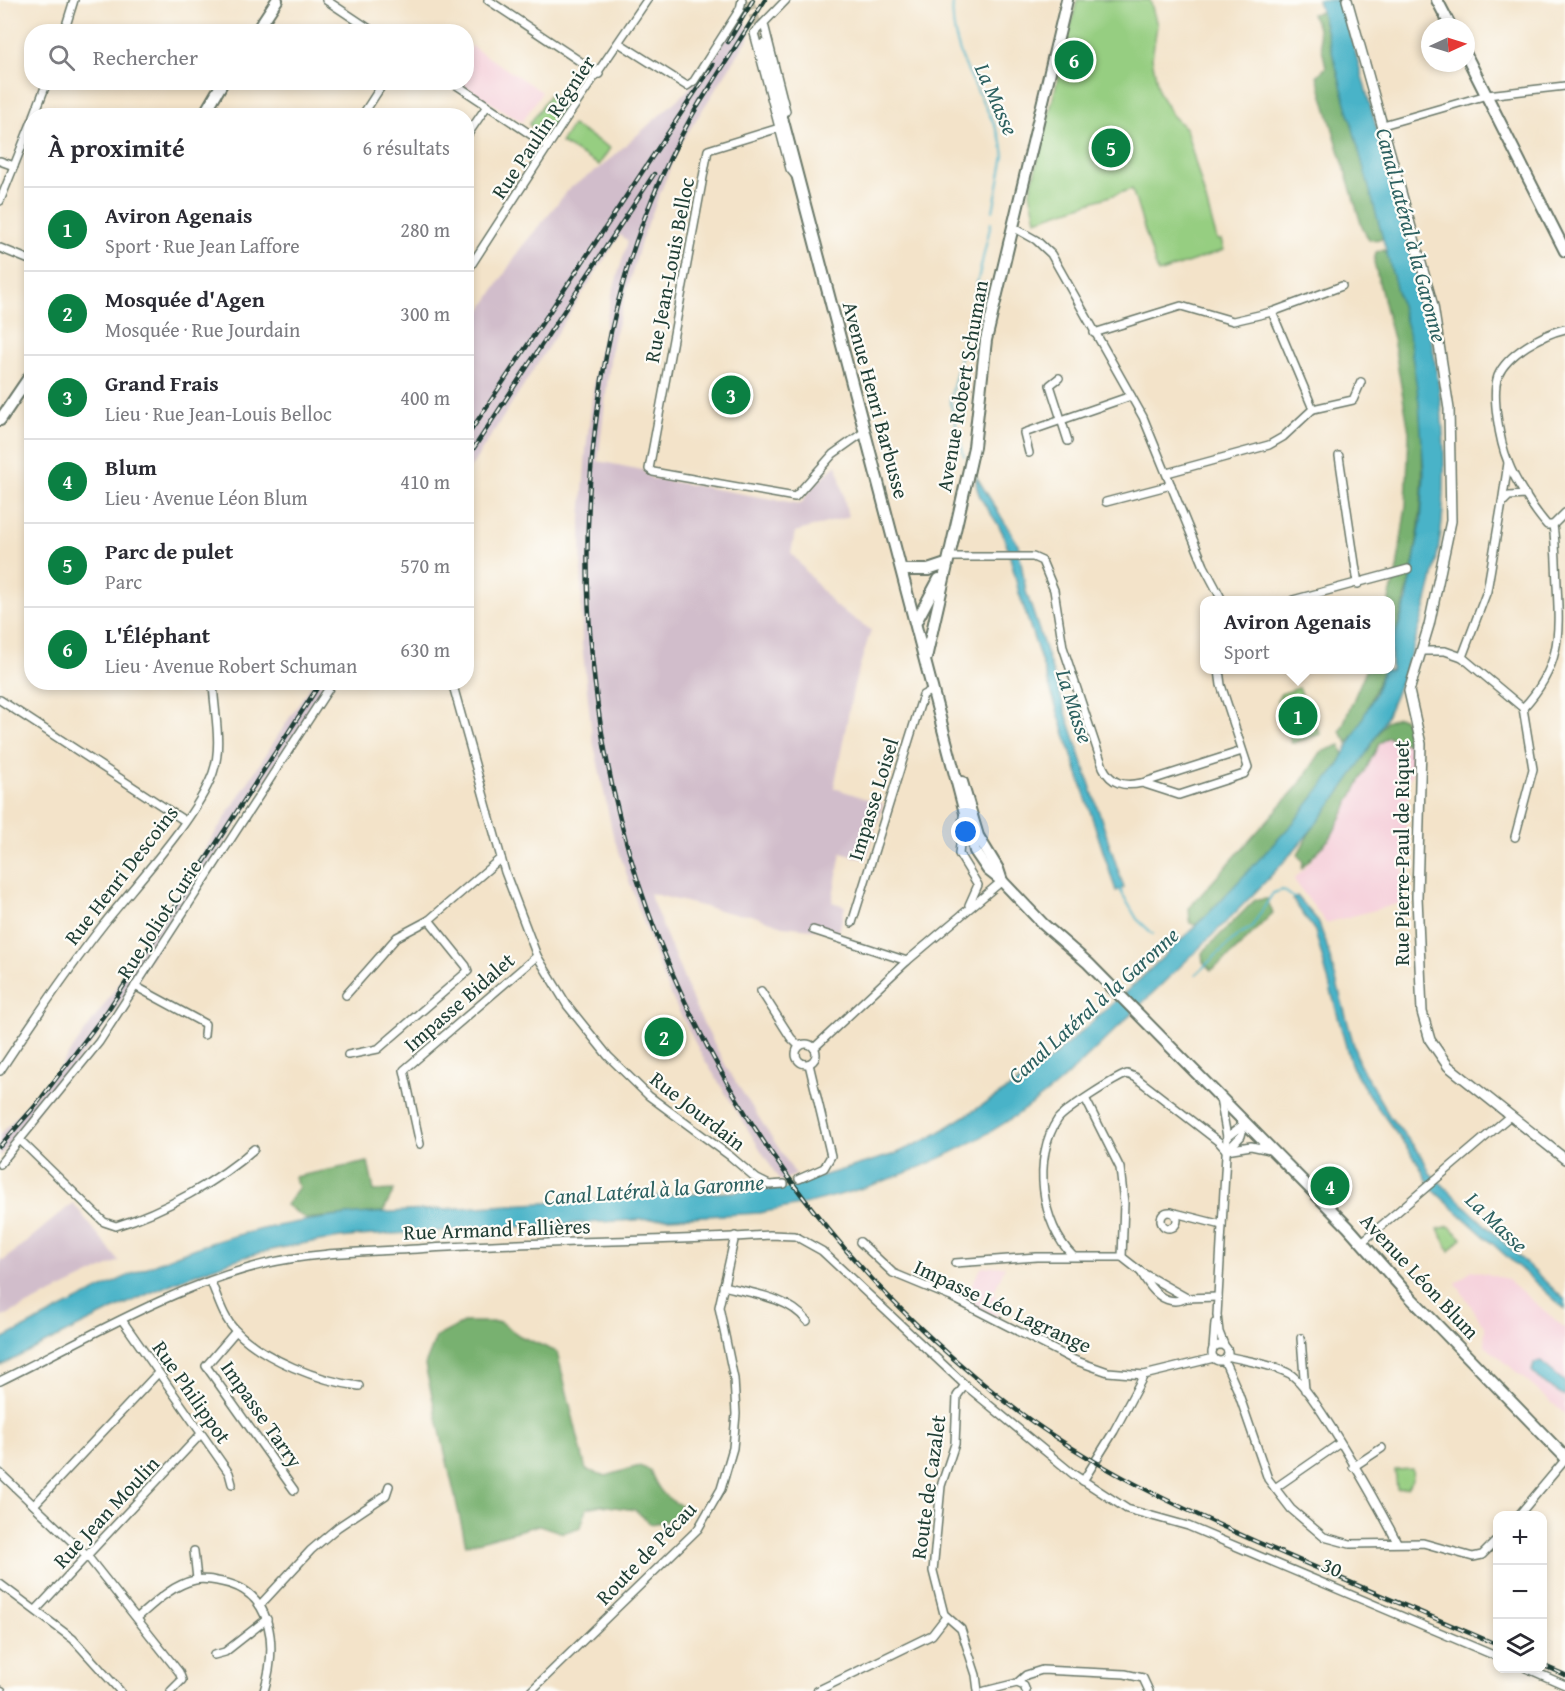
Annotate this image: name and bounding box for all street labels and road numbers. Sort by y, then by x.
street label: Rue Paulin Régnier [483,49,603,205]
street label: Rue Jean-Louis Belloc [636,175,702,365]
street label: Avenue Robert Schuman [928,277,996,494]
street label: Avenue Henri Barbusse [835,298,917,502]
street label: Impasse Loisel [840,734,906,864]
street label: Rue Pierre-Paul de Riquet [1386,740,1417,966]
street label: Rue Henri Descoins [57,799,185,951]
street label: Rue Joliot Curie [109,853,209,985]
street label: Impasse Bidalet [397,945,522,1059]
street label: Rue Jourdain [644,1064,753,1158]
street label: Avenue Léon Blum [1353,1206,1487,1346]
street label: Rue Armand Fallières [403,1210,591,1248]
street label: Impasse Léo Lagrange [909,1251,1097,1361]
street label: Rue Philippot [145,1334,239,1450]
street label: Impasse Tarry [214,1354,311,1474]
street label: Route de Cazalet [903,1412,954,1561]
street label: Rue Jean Moulin [46,1449,166,1575]
street label: Route de Pécau [588,1494,704,1612]
street label: 30 [1316,1549,1348,1585]

